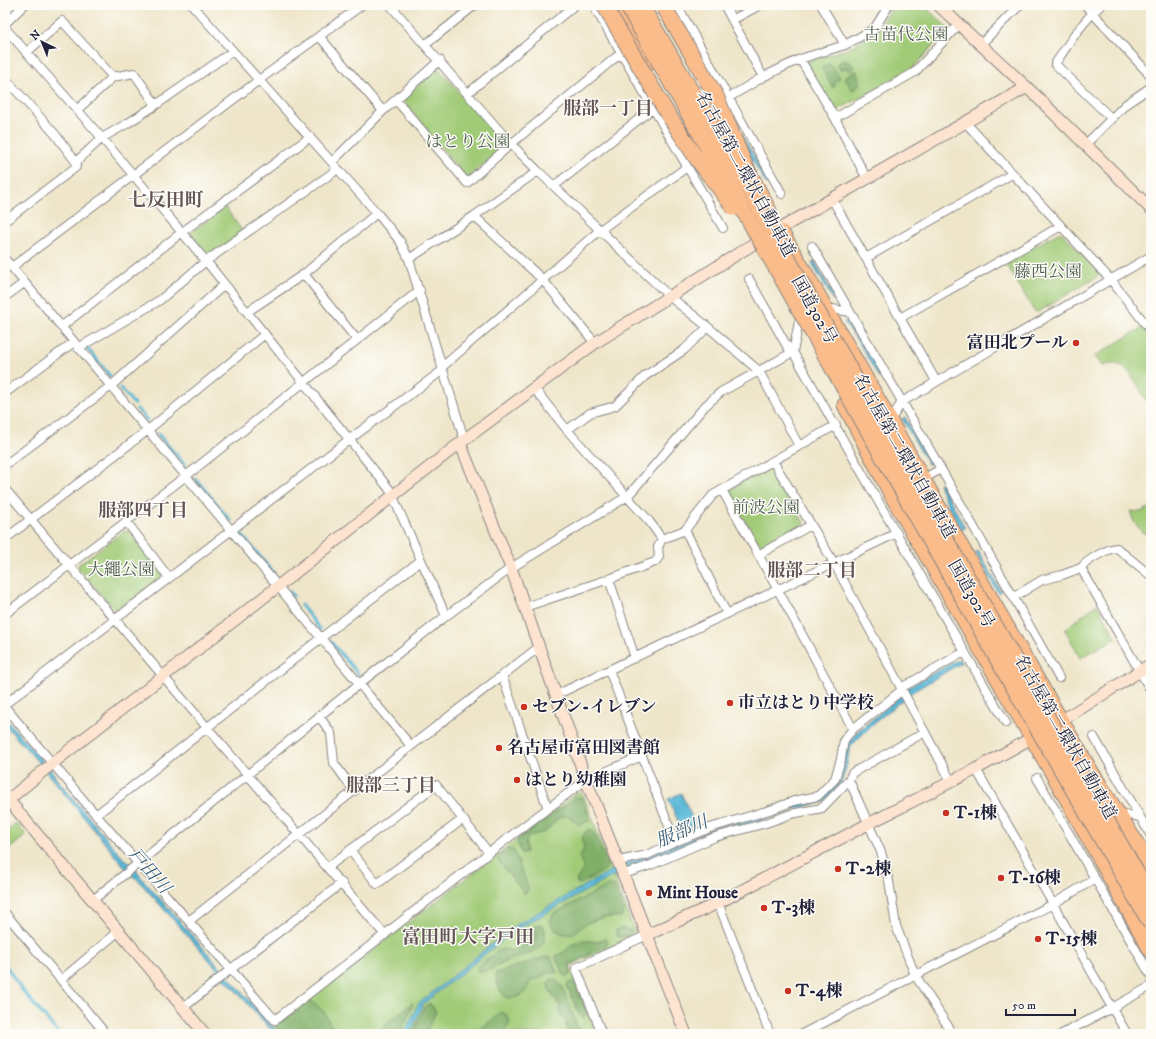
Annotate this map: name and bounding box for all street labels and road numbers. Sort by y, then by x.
street label: 名古屋第二環状自動車道 [690,87,800,261]
street label: 国道302号 [786,272,842,348]
street label: 名古屋第二環状自動車道 [848,370,960,542]
street label: 国道302号 [943,556,999,632]
street label: 名古屋第二環状自動車道 [1009,651,1121,823]

